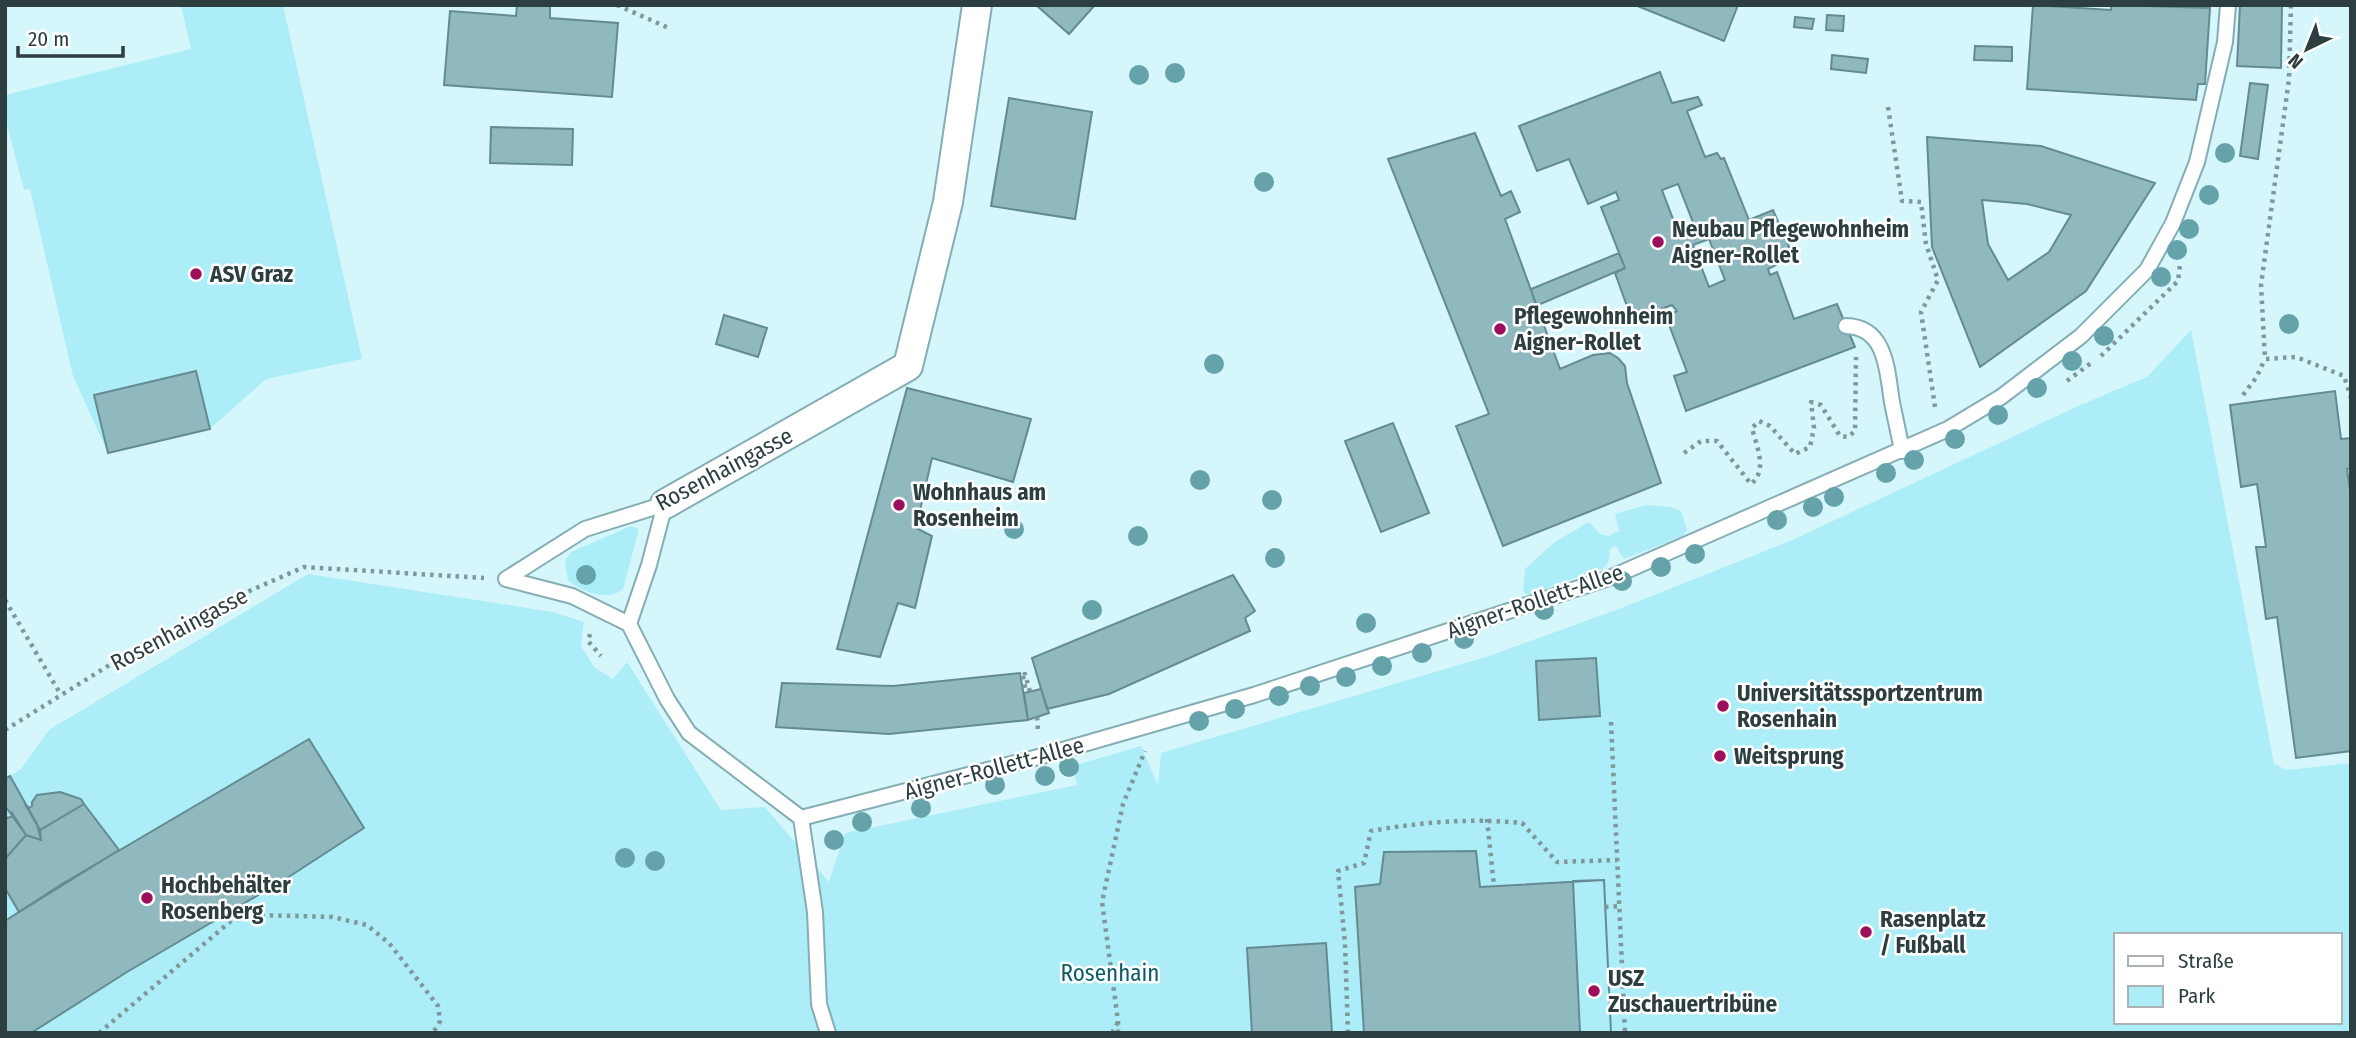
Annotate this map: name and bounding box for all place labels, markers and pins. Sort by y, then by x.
place label: Neubau Pflegewohnheim Aigner-Rollet [1671,215,1909,269]
marker: Neubau Pflegewohnheim Aigner-Rollet [1650,234,1666,250]
place label: ASV Graz [209,260,294,288]
marker: ASV Graz [188,266,204,282]
place label: Pflegewohnheim Aigner-Rollet [1513,302,1673,356]
marker: Pflegewohnheim Aigner-Rollet [1492,321,1508,337]
place label: Wohnhaus am Rosenheim [913,478,1046,532]
marker: Wohnhaus am Rosenheim [891,497,907,513]
place label: Universitätssportzentrum Rosenhain [1737,679,1983,733]
marker: Universitätssportzentrum Rosenhain [1715,698,1731,714]
place label: Weitsprung [1734,742,1844,770]
marker: Weitsprung [1712,748,1728,764]
place label: Hochbehälter Rosenberg [161,871,291,925]
marker: Hochbehälter Rosenberg [139,890,155,906]
place label: Rasenplatz / Fußball [1880,905,1986,959]
marker: Rasenplatz / Fußball [1858,924,1874,940]
place label: USZ Zuschauertribüne [1608,964,1777,1018]
marker: USZ Zuschauertribüne [1586,983,1602,999]

